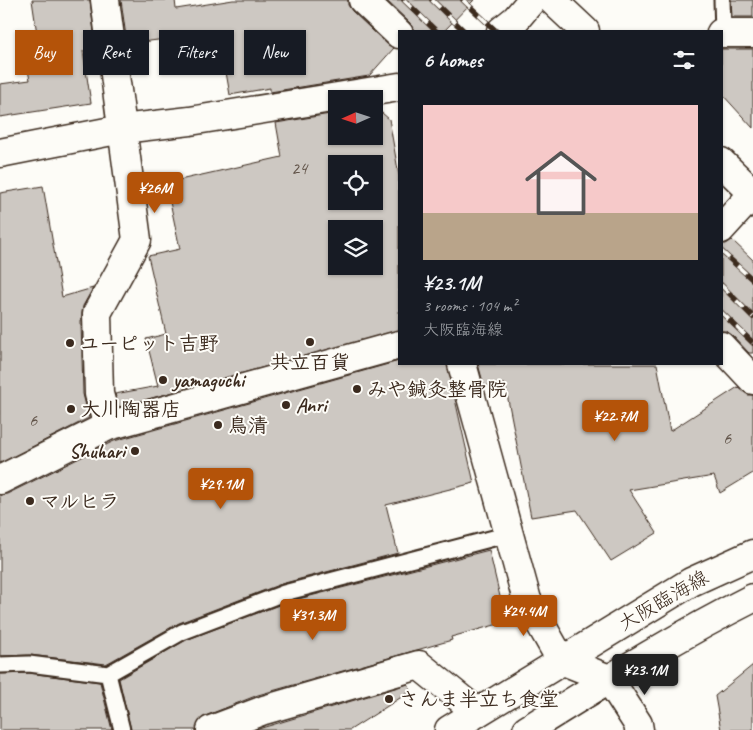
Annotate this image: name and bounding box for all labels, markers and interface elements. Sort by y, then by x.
chip: Buy [15,30,73,75]
chip: Rent [83,30,149,75]
chip: Filters [159,30,234,75]
chip: New [244,30,306,75]
icon: filters [670,46,698,74]
text: 6 homes [423,47,483,73]
north arrow [328,90,382,145]
map controls [328,90,383,275]
icon: home [516,138,606,228]
button: locate [328,155,383,210]
house number: 24 [291,157,309,179]
pin: ¥26M [125,172,185,214]
text: ¥26M [138,178,172,198]
button: layers [328,220,383,275]
text: ¥23.1M [423,270,480,296]
text: 3 rooms · 104 m² [423,296,517,316]
text: 大阪臨海線 [423,320,503,340]
place label: ユーピット吉野 [80,331,219,356]
marker: 共立百貨 [304,336,316,348]
marker: ユーピット吉野 [64,337,76,349]
place label: 共立百貨 [270,350,350,375]
place label: yamaguchi [171,368,247,393]
marker: yamaguchi [157,374,169,386]
place label: みや鍼灸整骨院 [367,377,507,402]
marker: みや鍼灸整骨院 [351,383,363,395]
place label: Anri [296,393,329,418]
place label: 大川陶器店 [81,397,181,422]
marker: Anri [280,399,292,411]
pin: ¥22.7M [574,400,656,442]
marker: 大川陶器店 [65,403,77,415]
text: ¥22.7M [593,406,637,426]
house number: 6 [29,409,38,431]
place label: 鳥清 [228,413,268,438]
marker: 鳥清 [212,419,224,431]
house number: 6 [723,427,732,449]
place label: Shuhari [69,439,128,464]
marker: Shuhari [129,445,141,457]
pin: ¥29.1M [180,468,262,510]
text: ¥29.1M [199,474,243,494]
place label: マルヒラ [40,489,120,514]
marker: マルヒラ [24,495,36,507]
street label: 大阪臨海線 [614,565,713,636]
pin: ¥24.4M [483,594,565,637]
pin: ¥31.3M [272,598,354,641]
text: ¥24.4M [502,601,546,621]
text: ¥31.3M [291,605,335,625]
pin: ¥23.1M [604,654,686,696]
text: ¥23.1M [623,660,667,680]
place label: さんま半立ち食堂 [399,687,559,712]
marker: さんま半立ち食堂 [383,693,395,705]

